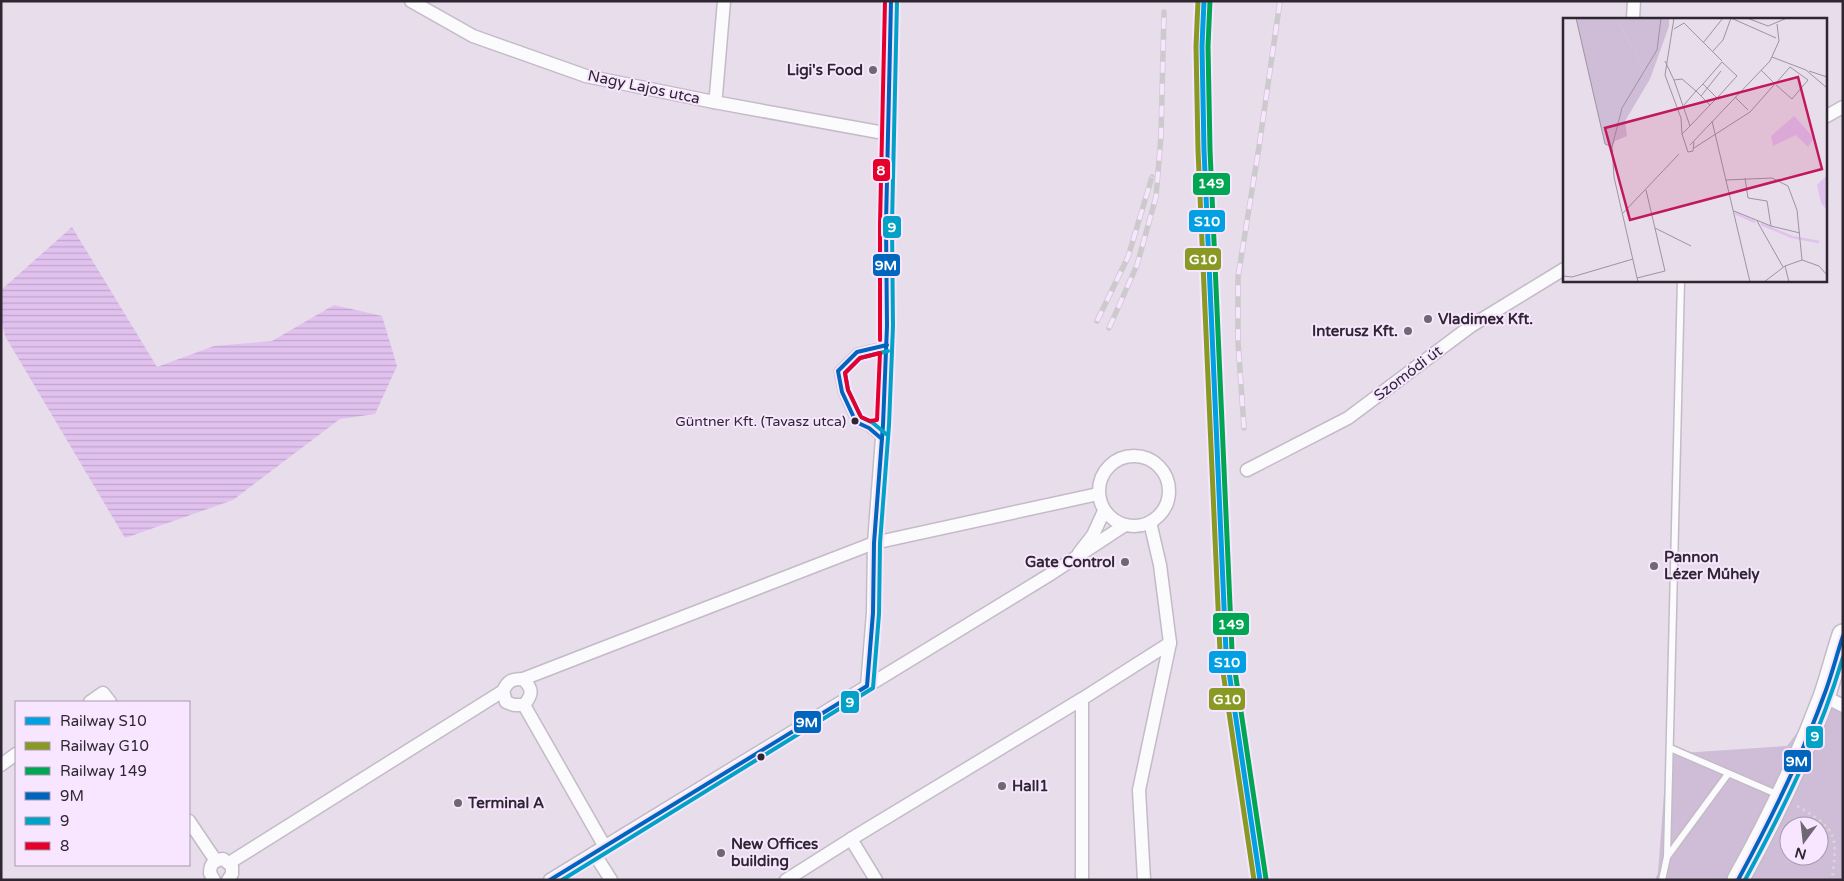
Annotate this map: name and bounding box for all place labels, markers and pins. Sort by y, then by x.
place label: Ligi's Food [787,61,863,80]
marker: Ligi's Food [867,64,879,76]
place label: Vladimex Kft. [1438,310,1533,328]
marker: Vladimex Kft. [1422,313,1434,325]
place label: Interusz Kft. [1312,322,1398,340]
marker: Interusz Kft. [1402,325,1414,337]
place label: Güntner Kft. (Tavasz utca) [675,413,846,430]
marker: Güntner Kft. (Tavasz utca) [850,416,860,426]
place label: Pannon Lézer Műhely [1664,548,1760,584]
place label: Gate Control [1025,553,1115,571]
marker: Gate Control [1119,556,1131,568]
marker: Pannon Lézer Műhely [1648,560,1660,572]
unlabelled marker [756,752,766,762]
place label: Hall1 [1012,777,1049,795]
marker: Hall1 [996,780,1008,792]
place label: Terminal A [467,794,544,812]
marker: Terminal A [452,797,464,809]
place label: New Offices building [731,835,818,871]
marker: New Offices building [715,847,727,859]

